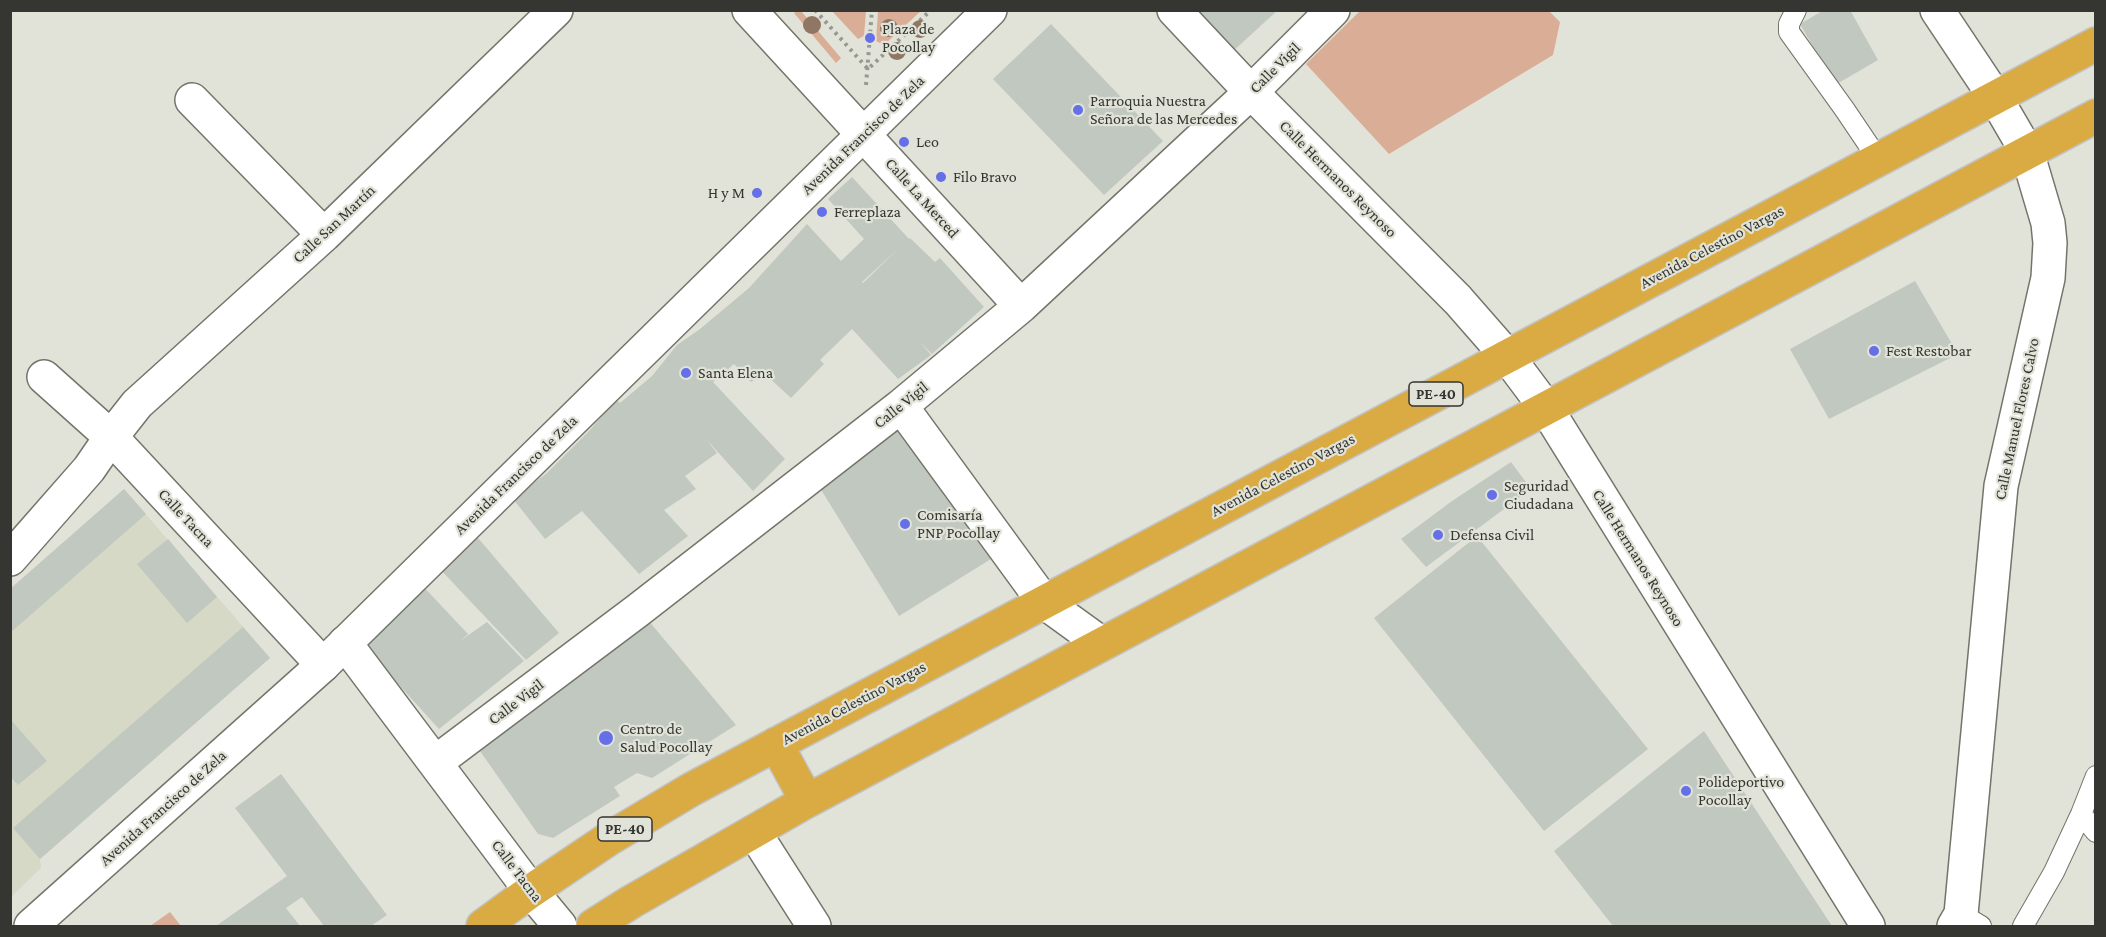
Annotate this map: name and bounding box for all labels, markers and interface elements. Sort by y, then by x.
place label: Plaza de Pocollay [882,19,935,57]
marker: Plaza de Pocollay [863,31,877,45]
street label: Calle Vigil [1245,38,1305,98]
street label: Avenida Francisco de Zela [797,71,929,199]
place label: Parroquia Nuestra Señora de las Mercedes [1090,91,1237,129]
marker: Parroquia Nuestra Señora de las Mercedes [1071,103,1085,117]
street label: Calle Hermanos Reynoso [1275,116,1401,242]
place label: Leo [916,132,939,152]
marker: Leo [897,135,911,149]
street label: Calle La Merced [881,154,963,242]
place label: Filo Bravo [953,167,1017,187]
marker: Filo Bravo [934,170,948,184]
street label: Calle San Martín [289,181,379,267]
place label: H y M [708,183,745,203]
marker: H y M [750,186,764,200]
street label: Avenida Celestino Vargas [1637,201,1787,293]
place label: Ferreplaza [834,202,901,222]
marker: Ferreplaza [815,205,829,219]
street label: Calle Manuel Flores Calvo [1990,336,2044,502]
place label: Fest Restobar [1886,341,1972,361]
marker: Fest Restobar [1867,344,1881,358]
place label: Santa Elena [698,363,773,383]
marker: Santa Elena [679,366,693,380]
street label: Calle Vigil [870,377,932,433]
road number: PE-40 [1409,382,1463,406]
street label: Avenida Francisco de Zela [450,411,582,539]
street label: Avenida Celestino Vargas [1208,429,1358,521]
place label: Seguridad Ciudadana [1504,476,1574,514]
street label: Calle Tacna [154,485,218,551]
street label: Calle Hermanos Reynoso [1588,486,1688,630]
marker: Seguridad Ciudadana [1485,488,1499,502]
place label: Comisaría PNP Pocollay [917,505,1000,543]
marker: Comisaría PNP Pocollay [898,517,912,531]
place label: Defensa Civil [1450,525,1534,545]
marker: Defensa Civil [1431,528,1445,542]
street label: Avenida Celestino Vargas [779,657,929,749]
street label: Calle Vigil [485,675,547,729]
place label: Centro de Salud Pocollay [620,719,712,757]
marker: Centro de Salud Pocollay [597,729,615,747]
street label: Avenida Francisco de Zela [96,746,230,870]
place label: Polideportivo Pocollay [1698,772,1784,810]
marker: Polideportivo Pocollay [1679,784,1693,798]
road number: PE-40 [598,817,652,841]
street label: Calle Tacna [487,836,547,906]

